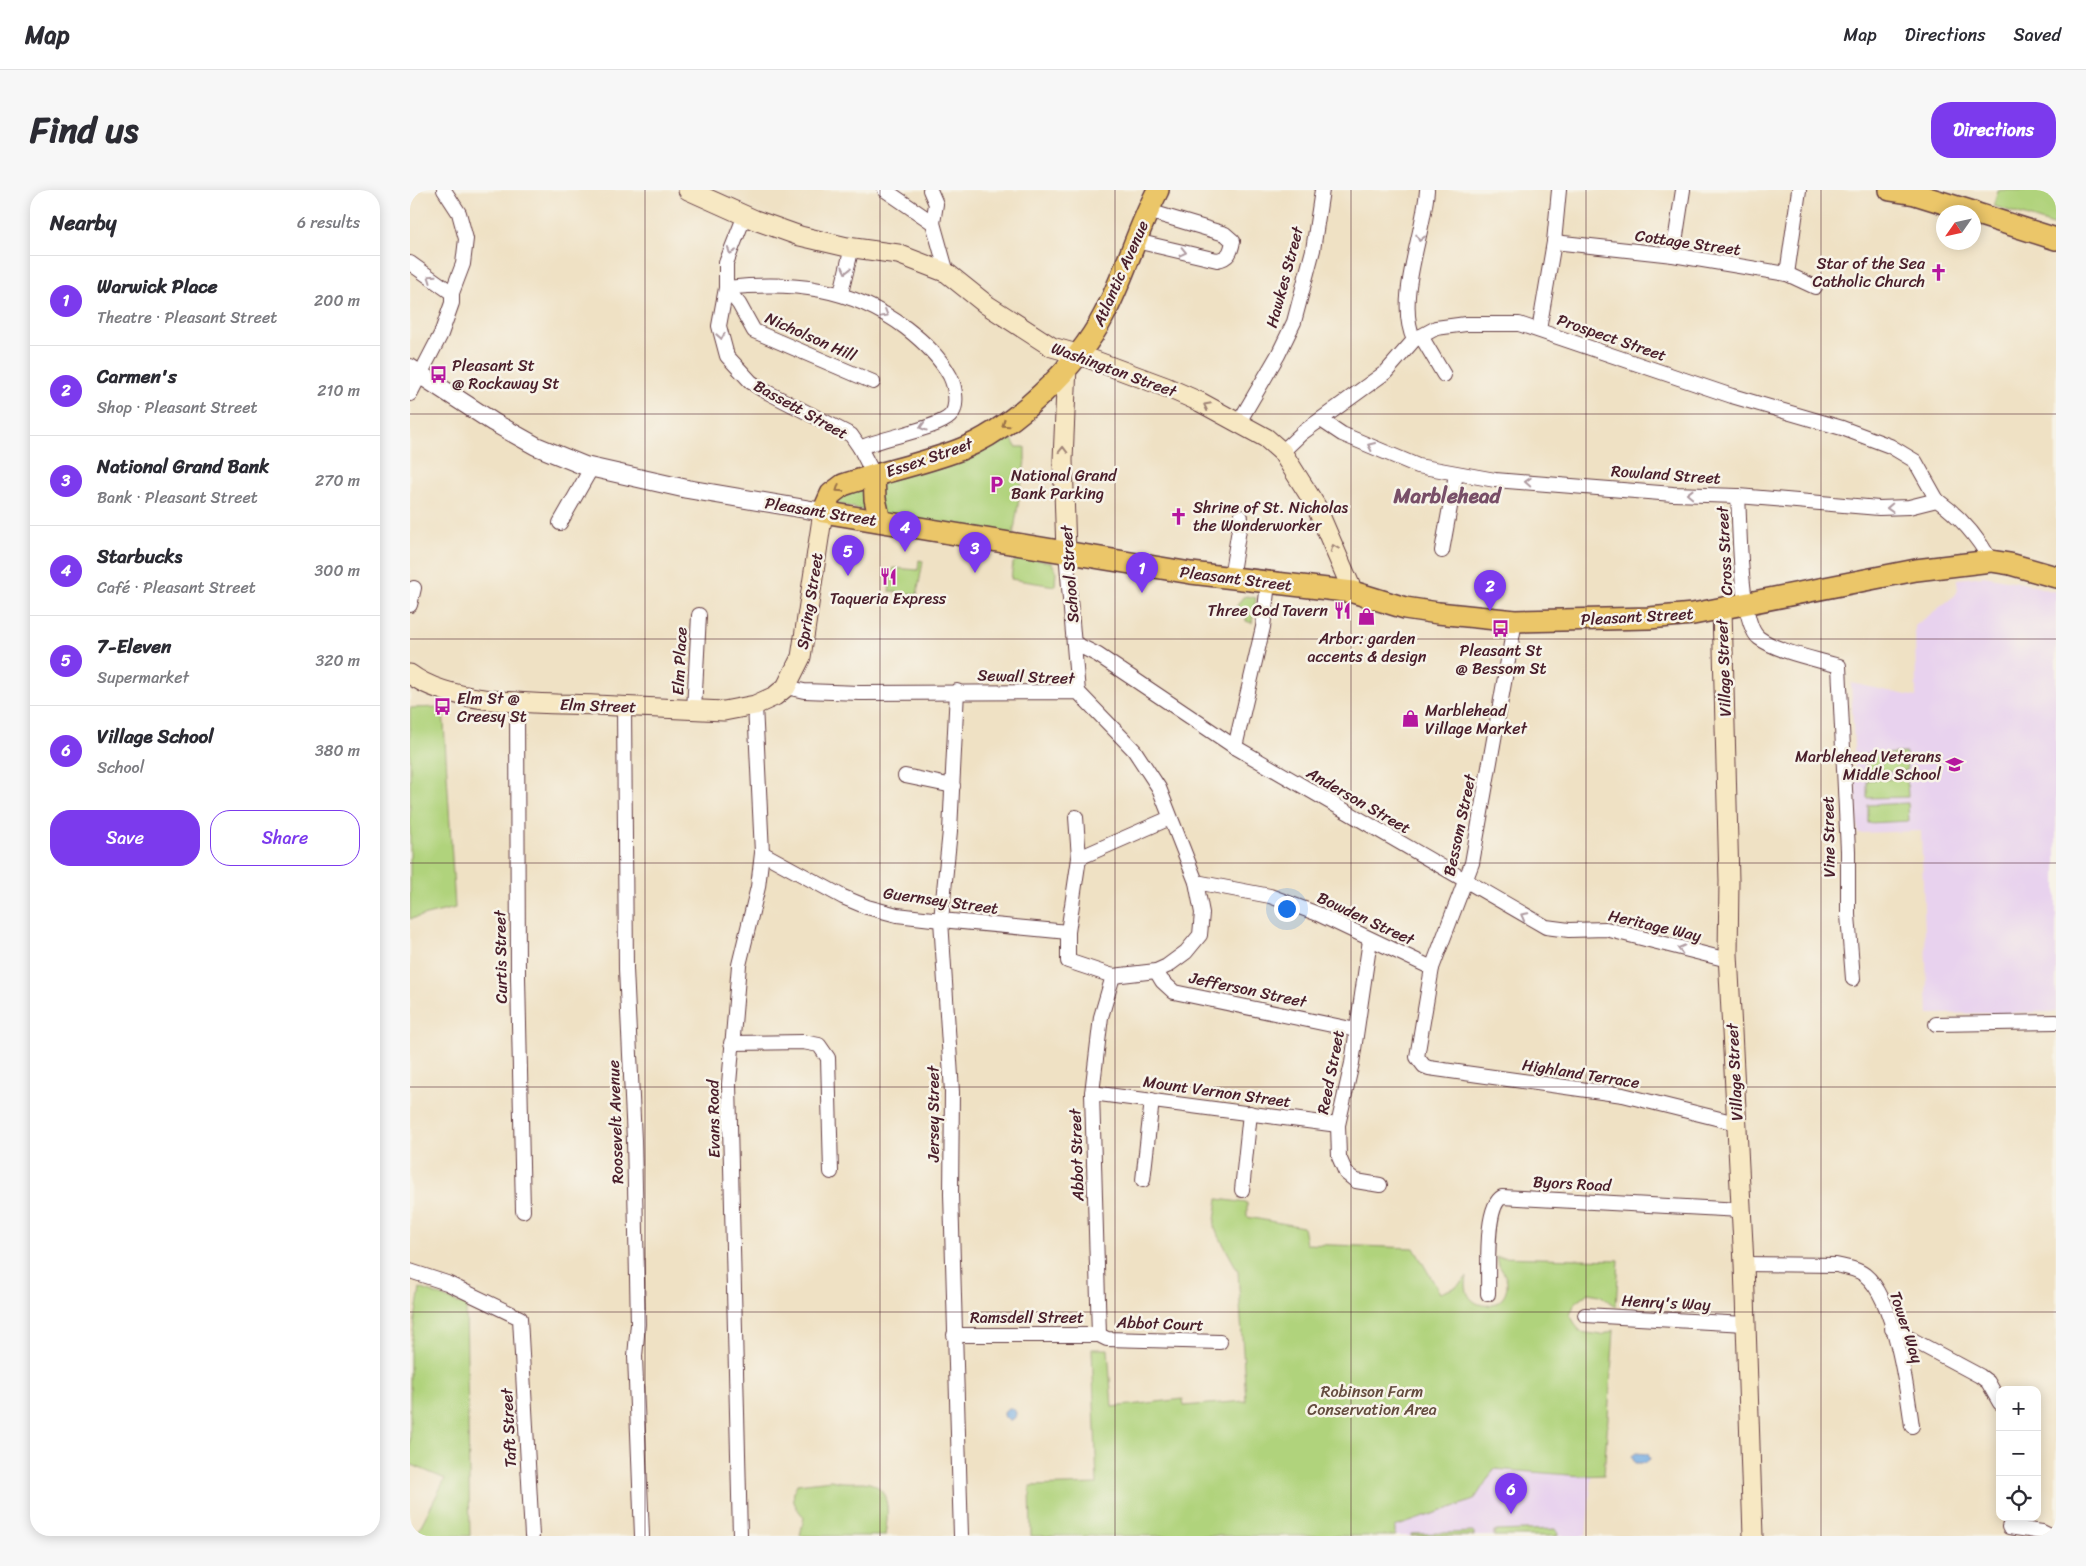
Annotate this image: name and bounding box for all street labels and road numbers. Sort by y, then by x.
street label: Atlantic Avenue [1084,216,1157,332]
street label: Cottage Street [1633,221,1743,264]
street label: Hawkes Street [1257,223,1312,331]
street label: Nicholson Hill [760,303,862,370]
street label: Prospect Street [1553,305,1670,370]
street label: Washington Street [1047,333,1181,406]
street label: Bassett Street [748,371,853,447]
street label: Essex Street [882,429,977,486]
street label: Rowland Street [1610,456,1722,493]
street label: Pleasant Street [763,488,879,535]
street label: Cross Street [1708,505,1741,596]
street label: School Street [1052,524,1087,624]
street label: Spring Street [788,551,831,651]
street label: Pleasant Street [1178,557,1294,600]
street label: Pleasant Street [1580,599,1694,634]
street label: Village Street [1707,618,1740,717]
street label: Elm Place [663,626,696,696]
street label: Sewall Street [977,660,1076,693]
street label: Elm Street [559,690,637,721]
street label: Anderson Street [1300,758,1416,842]
street label: Bessom Street [1435,771,1485,879]
street label: Vine Street [1813,796,1844,878]
street label: Guernsey Street [882,878,1000,923]
street label: Bowden Street [1312,883,1420,954]
street label: Heritage Way [1605,901,1705,950]
street label: Curtis Street [485,910,516,1004]
street label: Jefferson Street [1186,963,1310,1016]
street label: Village Street [1717,1022,1752,1121]
street label: Reed Street [1308,1027,1353,1117]
street label: Highland Terrace [1520,1050,1642,1097]
street label: Roosevelt Avenue [599,1059,632,1184]
street label: Jersey Street [919,1065,948,1163]
street label: Mount Vernon Street [1141,1067,1293,1116]
street label: Evans Road [698,1078,729,1158]
street label: Abbot Street [1060,1108,1093,1203]
street label: Byors Road [1532,1167,1613,1200]
street label: Henry's Way [1621,1286,1712,1319]
street label: Tower Way [1881,1287,1932,1368]
street label: Ramsdell Street [970,1303,1084,1332]
street label: Abbot Court [1115,1307,1204,1340]
street label: Taft Street [492,1387,525,1468]

